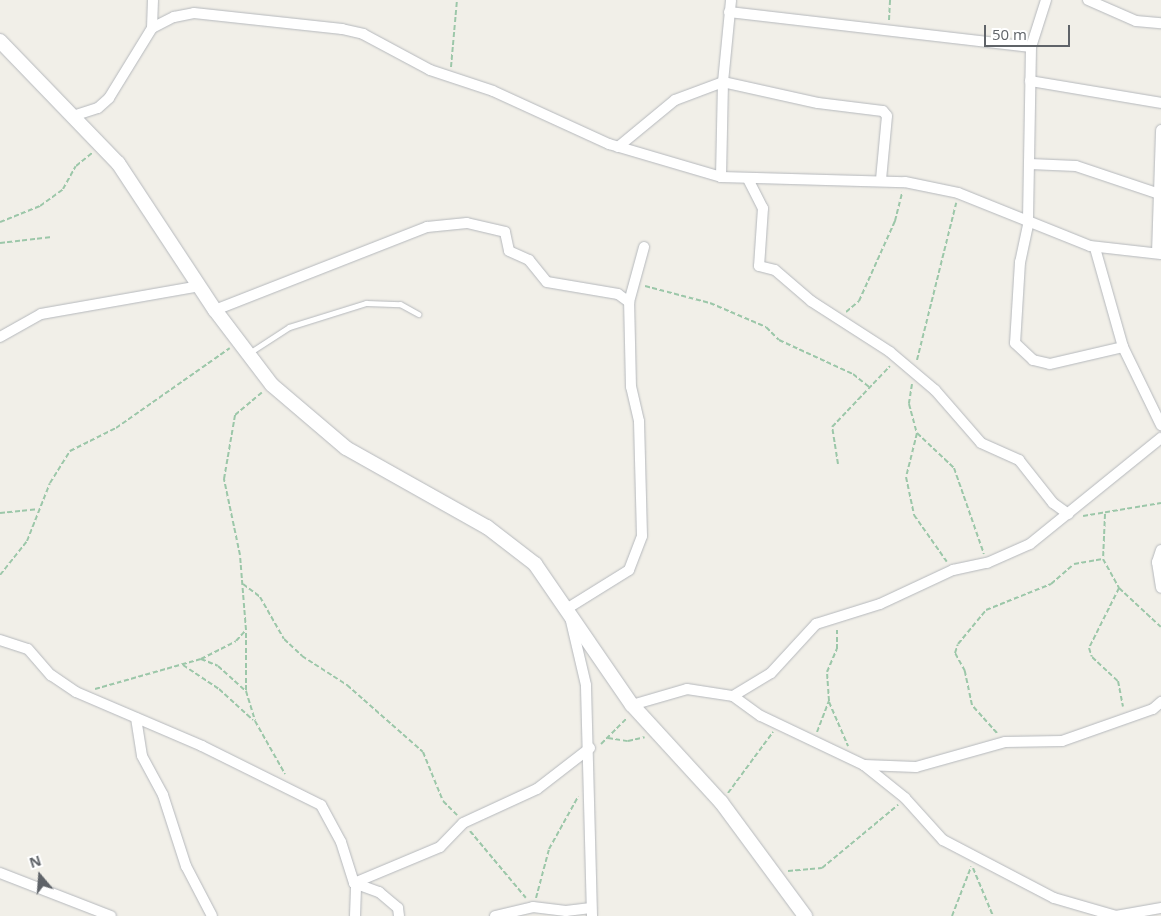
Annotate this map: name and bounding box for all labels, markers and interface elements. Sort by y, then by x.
scale bar [986,15,1072,47]
text: 50 m [992,24,1027,44]
text: N [27,850,44,872]
north arrow [15,851,65,901]

